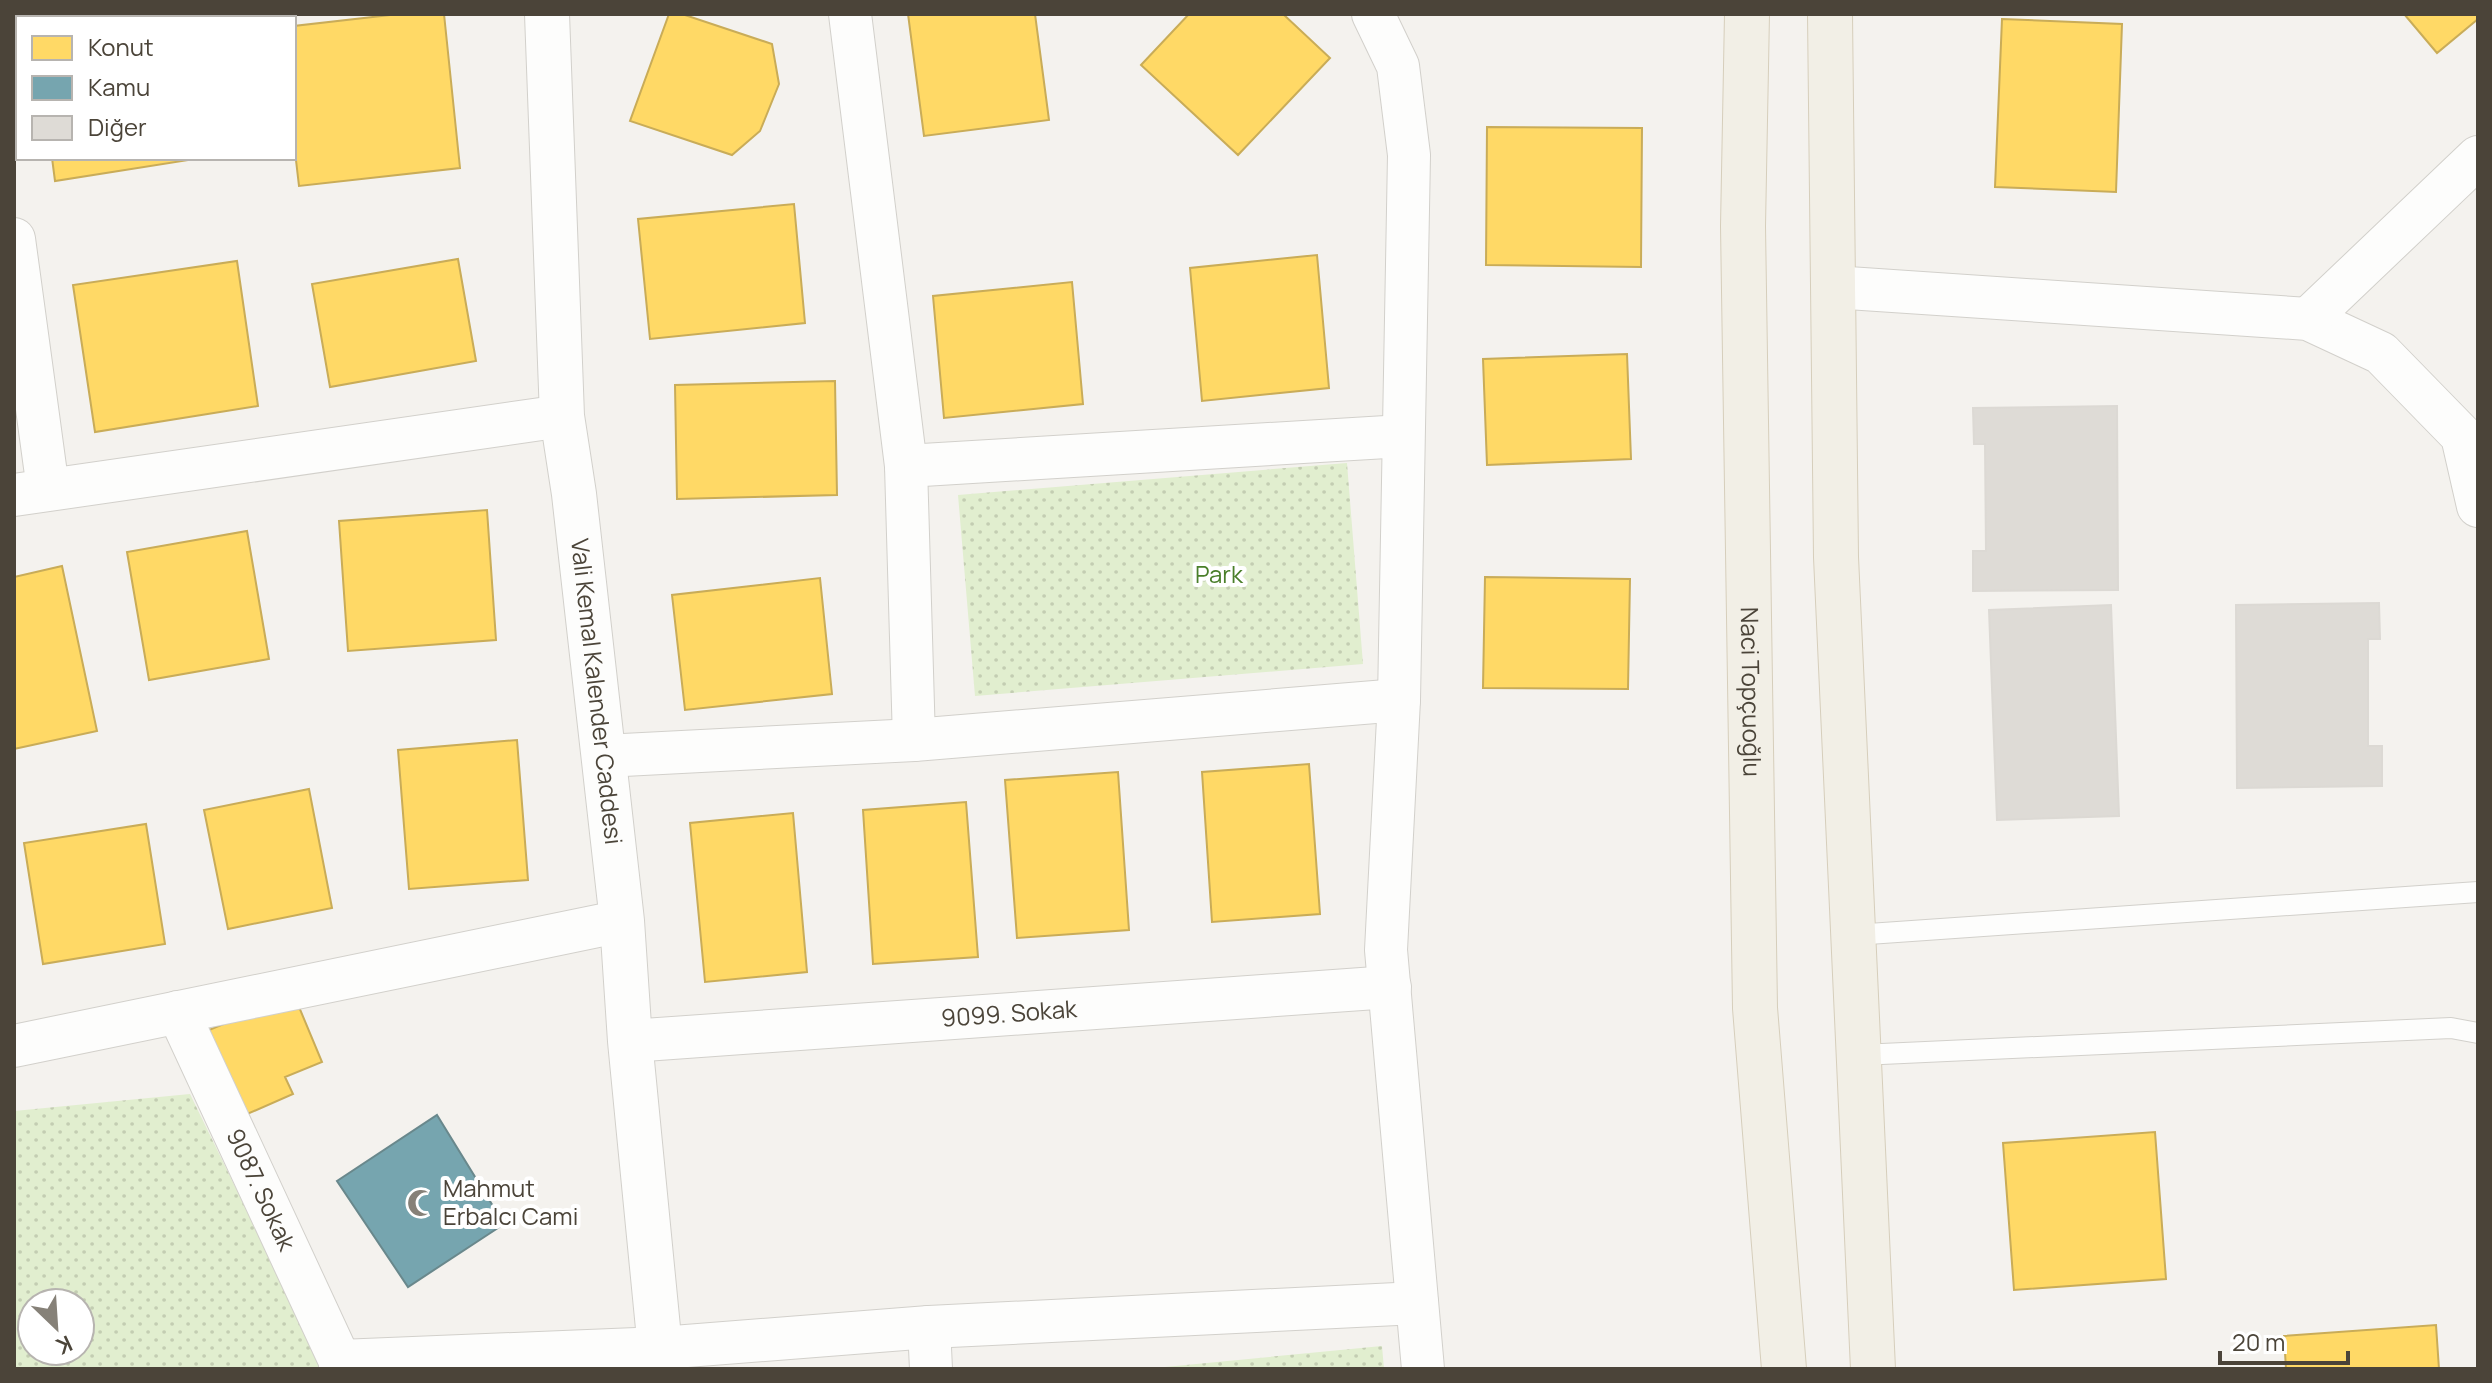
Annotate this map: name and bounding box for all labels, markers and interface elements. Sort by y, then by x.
legend [16,16,296,160]
text: Konut [88,30,154,63]
text: Kamu [88,70,150,103]
text: Diğer [88,110,147,143]
street label: Vali Kemal Kalender Caddesi [564,537,631,846]
park label: Park [1195,557,1244,590]
street label: Naci Topçuoğlu [1734,607,1769,777]
street label: 9099. Sokak [940,991,1079,1034]
street label: 9087. Sokak [219,1123,305,1256]
place label: Mahmut Erbalcı Cami [443,1171,578,1232]
mosque icon: Mahmut Erbalcı Cami [406,1188,436,1218]
north arrow [16,1287,96,1367]
scale bar [2220,1315,2348,1365]
text: 20 m [2232,1325,2285,1358]
text: K [51,1329,77,1362]

